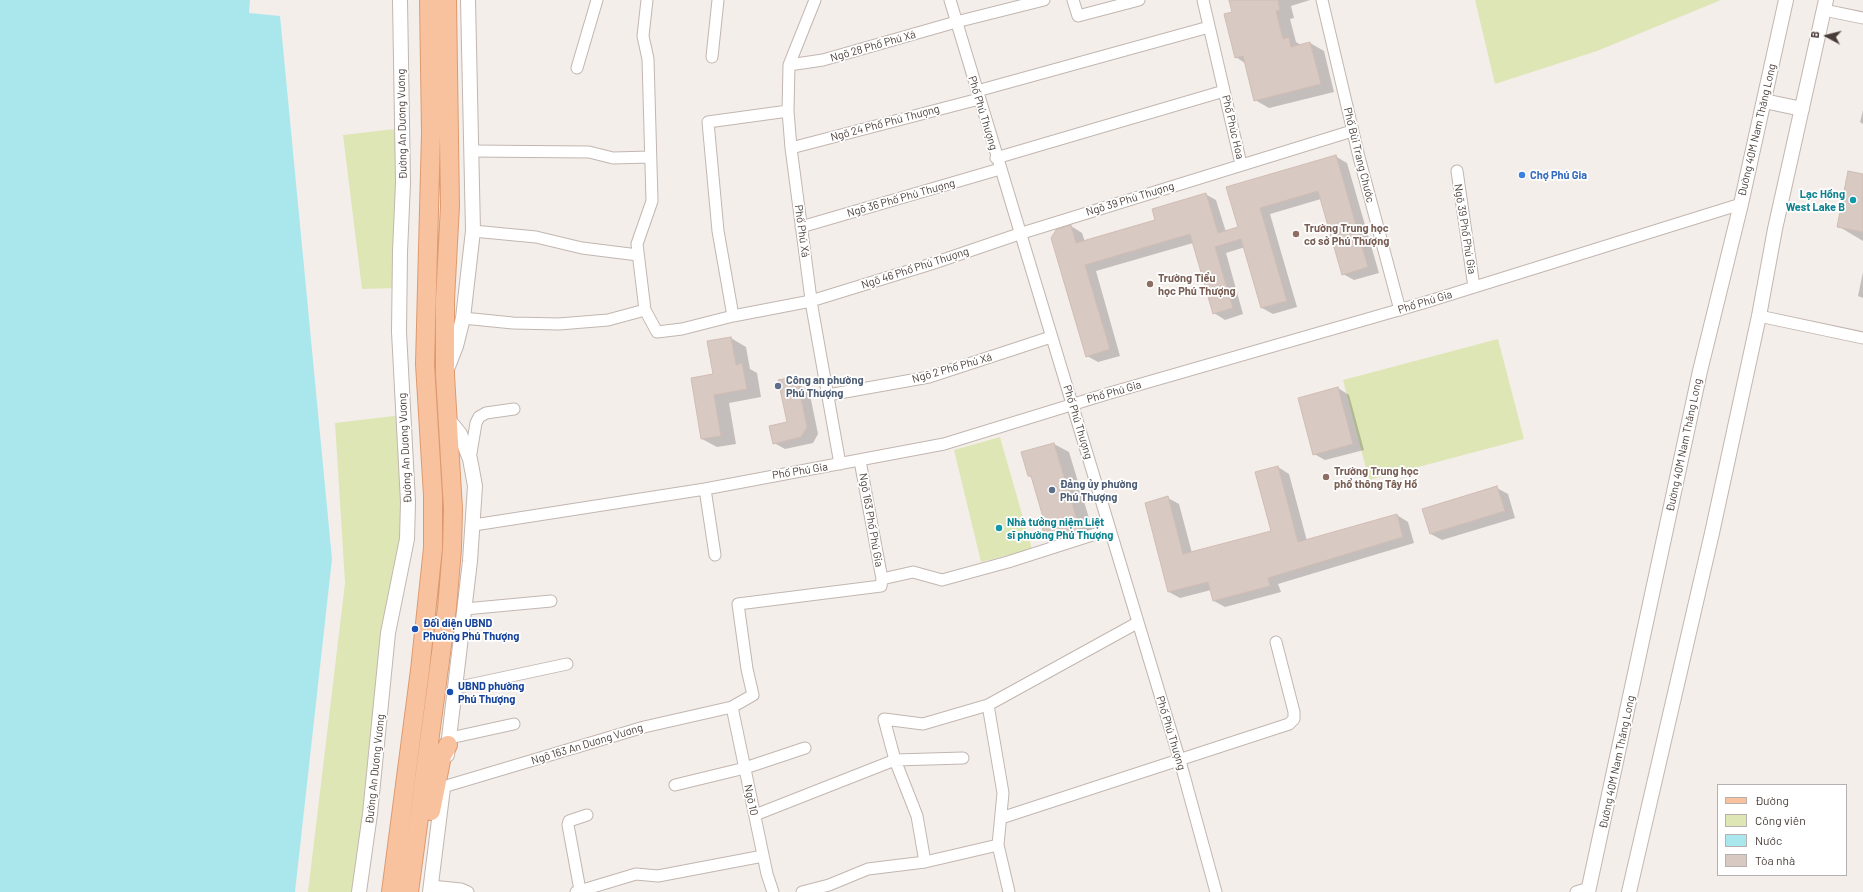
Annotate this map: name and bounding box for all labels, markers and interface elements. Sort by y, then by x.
north arrow [1807,16,1847,56]
street label: Ngõ 28 Phố Phú Xá [829,27,917,65]
text: B [1808,30,1821,39]
street label: Đường 40M Nam Thăng Long [1735,62,1779,198]
street label: Đường An Dương Vương [394,69,410,179]
street label: Phố Phú Thượng [965,74,1001,152]
street label: Phố Phúc Hoa [1219,94,1247,160]
street label: Ngõ 24 Phố Phú Thượng [829,102,941,144]
street label: Phố Bùi Trang Chước [1341,106,1377,204]
place label: Chợ Phú Gia [1530,168,1587,182]
marker: Chợ Phú Gia [1517,170,1527,180]
street label: Ngõ 36 Phố Phú Thượng [845,176,957,220]
street label: Ngõ 39 Phú Thượng [1084,179,1176,219]
street label: Ngõ 39 Phố Phú Gia [1451,183,1479,275]
place label: Lạc Hồng West Lake B [1786,187,1845,213]
marker: Lạc Hồng West Lake B [1848,195,1858,205]
street label: Phố Phú Xá [792,204,812,258]
place label: Trường Trung học cơ sở Phú Thượng [1304,221,1389,247]
marker: Trường Trung học cơ sở Phú Thượng [1291,229,1301,239]
street label: Ngõ 46 Phố Phú Thượng [860,244,970,292]
place label: Trường Tiểu học Phú Thượng [1158,271,1236,297]
marker: Trường Tiểu học Phú Thượng [1145,279,1155,289]
street label: Phố Phú Gia [1396,287,1454,317]
street label: Ngõ 2 Phố Phú Xá [911,350,993,386]
place label: Công an phường Phú Thượng [786,373,864,399]
street label: Đường 40M Nam Thăng Long [1663,377,1705,513]
street label: Phố Phú Gia [1085,378,1143,406]
marker: Công an phường Phú Thượng [773,381,783,391]
street label: Phố Phú Thượng [1060,383,1096,461]
street label: Đường An Dương Vương [396,392,414,504]
street label: Phố Phú Gia [771,460,829,482]
place label: Trường Trung học phổ thông Tây Hồ [1334,464,1419,490]
street label: Ngõ 163 Phố Phú Gia [856,472,886,568]
marker: Trường Trung học phổ thông Tây Hồ [1321,472,1331,482]
place label: Đảng ủy phường Phú Thượng [1060,477,1138,503]
marker: Đảng ủy phường Phú Thượng [1047,485,1057,495]
place label: Nhà tưởng niệm Liệt sĩ phường Phú Thượng [1007,515,1113,541]
marker: Nhà tưởng niệm Liệt sĩ phường Phú Thượng [994,523,1004,533]
place label: Đối diện UBND Phường Phú Thượng [423,616,519,642]
marker: Đối diện UBND Phường Phú Thượng [410,624,420,634]
place label: UBND phường Phú Thượng [458,679,524,705]
marker: UBND phường Phú Thượng [445,687,455,697]
street label: Phố Phú Thượng [1153,694,1189,772]
street label: Đường 40M Nam Thăng Long [1596,694,1638,830]
street label: Đường An Dương Vương [363,713,387,825]
street label: Ngõ 163 An Dương Vương [530,721,644,767]
street label: Ngõ 10 [741,783,761,817]
legend [1717,784,1847,876]
text: Đường [1755,793,1789,807]
text: Công viên [1755,813,1806,827]
text: Nước [1755,833,1782,847]
text: Tòa nhà [1755,853,1795,867]

